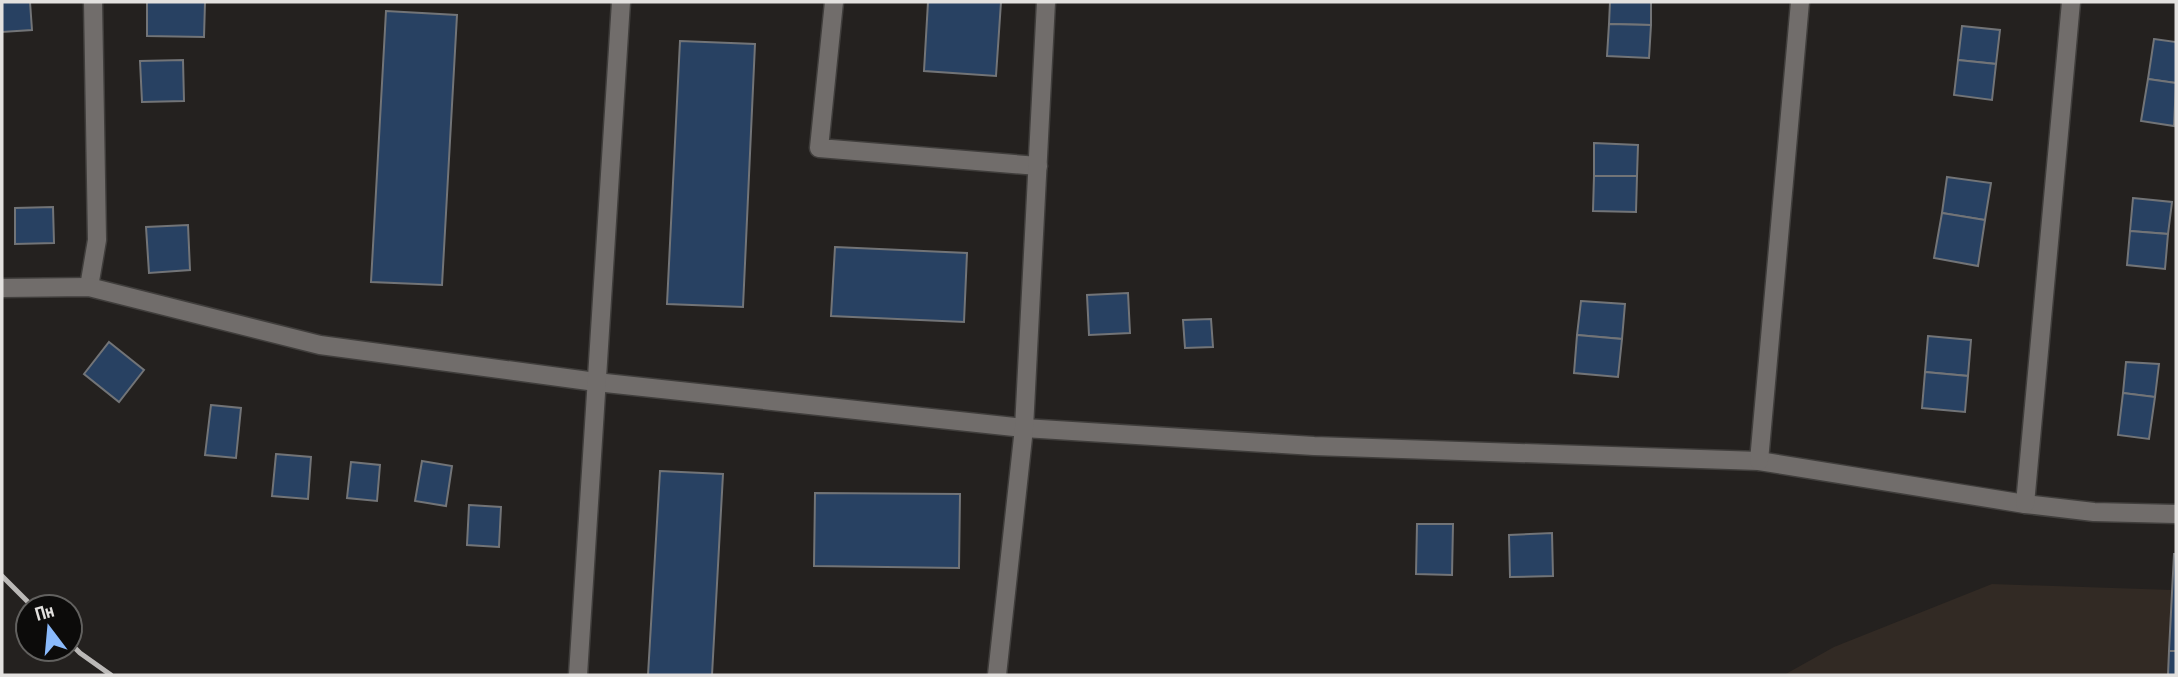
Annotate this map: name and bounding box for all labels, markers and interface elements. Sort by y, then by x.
north arrow [14,593,84,663]
text: Пн [32,598,56,626]

